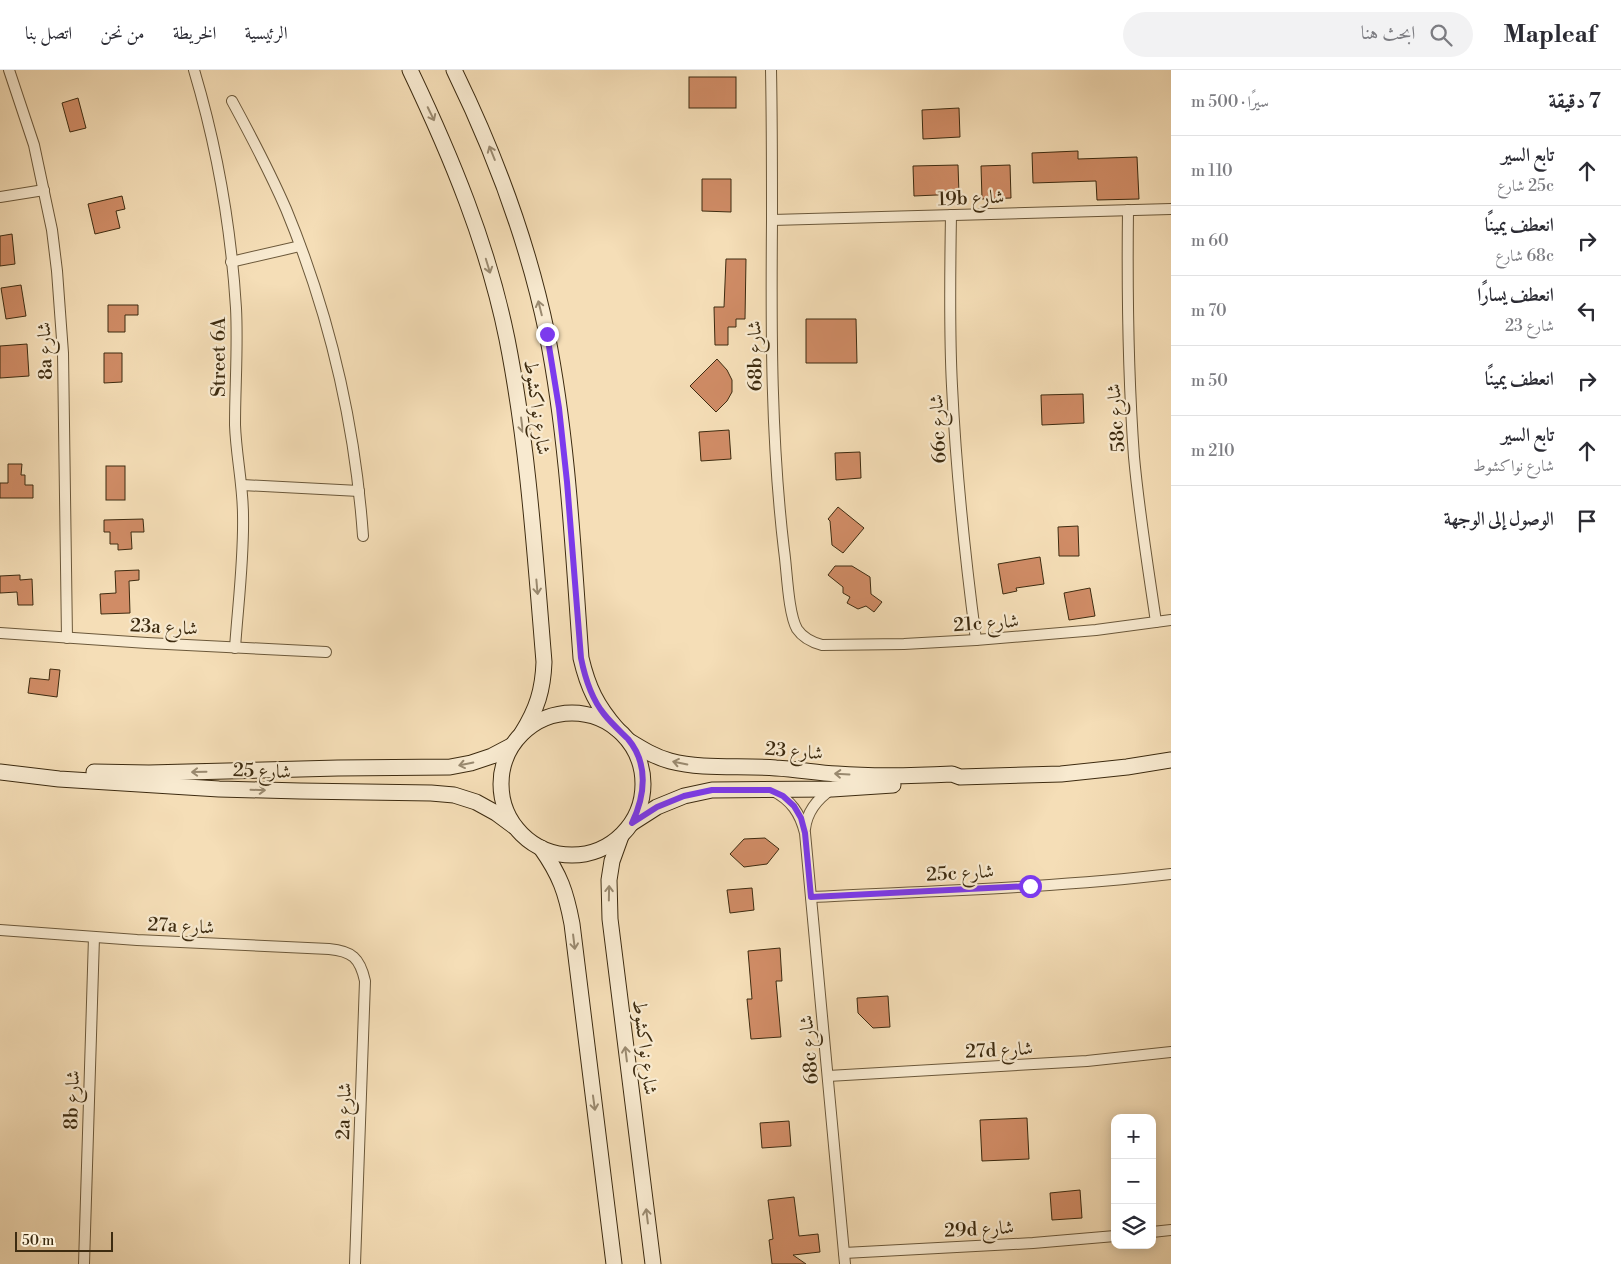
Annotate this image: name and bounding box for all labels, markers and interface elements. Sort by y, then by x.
search box [1123,12,1473,57]
text: Mapleaf [1503,20,1596,50]
text: ابحث هنا [1361,21,1415,45]
icon: search [1427,21,1455,49]
text: اتصل بنا [25,22,72,45]
text: من نحن [100,22,145,45]
text: الخريطة [173,22,216,45]
text: الرئيسية [244,22,288,45]
text: 7 دقيقة [1549,89,1601,115]
text: سيرًا · 500 m [1191,92,1269,112]
one-way arrow [427,106,436,121]
text: تابع السير [1501,143,1554,167]
one-way arrow [486,146,496,161]
icon: ahead [1573,157,1601,185]
text: 110 m [1191,161,1233,181]
text: 25c شارع [1497,176,1554,196]
street label: 19b شارع [937,185,1005,214]
text: انعطف يمينًا [1485,213,1554,237]
icon: right [1573,227,1601,255]
text: 60 m [1191,231,1229,251]
text: 68c شارع [1495,246,1554,266]
one-way arrow [484,258,494,274]
text: انعطف يسارًا [1477,283,1554,307]
icon: left [1573,297,1601,325]
one-way arrow [535,301,545,317]
text: 70 m [1191,301,1227,321]
street label: Street 6A [207,316,231,397]
text: شارع 23 [1505,316,1554,336]
street label: 68b شارع [742,320,771,392]
street label: 8a شارع [32,321,61,380]
route end [536,323,559,346]
street label: شارع نواكشوط [515,358,556,457]
text: انعطف يمينًا [1485,367,1554,391]
icon: right [1573,367,1601,395]
text: 50 m [1191,371,1228,391]
street label: 58c شارع [1102,383,1133,453]
street label: 66c شارع [924,393,955,464]
one-way arrow [517,417,527,433]
text: تابع السير [1501,423,1554,447]
icon: ahead [1573,437,1601,465]
text: 210 m [1191,441,1235,461]
text: شارع نواكشوط [1473,456,1554,476]
text: الوصول إلى الوجهة [1444,507,1554,531]
icon: arrive [1573,507,1601,535]
one-way arrow [533,578,542,594]
street label: 21c شارع [952,609,1020,640]
street label: 23a شارع [129,613,198,644]
street label: شارع 23 [764,737,824,768]
street label: شارع 25 [232,758,291,787]
one-way arrow [672,758,688,767]
one-way arrow [459,759,475,769]
one-way arrow [191,767,208,777]
one-way arrow [834,770,850,779]
one-way arrow [250,785,266,795]
street label: 25c شارع [926,859,995,890]
route start [1019,875,1042,898]
one-way arrow [604,885,614,902]
street label: 27a شارع [147,912,215,943]
one-way arrow [569,934,579,950]
street label: شارع نواكشوط [624,998,663,1097]
street label: 68c شارع [794,1014,827,1086]
street label: 27d شارع [964,1036,1034,1067]
one-way arrow [621,1047,631,1063]
street label: 8b شارع [59,1070,88,1130]
street label: 2a شارع [331,1082,360,1140]
one-way arrow [589,1095,599,1111]
map controls [1111,1114,1156,1249]
button: + [1111,1114,1156,1159]
button: − [1111,1159,1156,1204]
button: layers [1111,1204,1156,1249]
one-way arrow [642,1208,652,1224]
street label: 29d شارع [943,1215,1015,1246]
scale bar [15,1229,112,1252]
text: 50 m [22,1232,54,1250]

